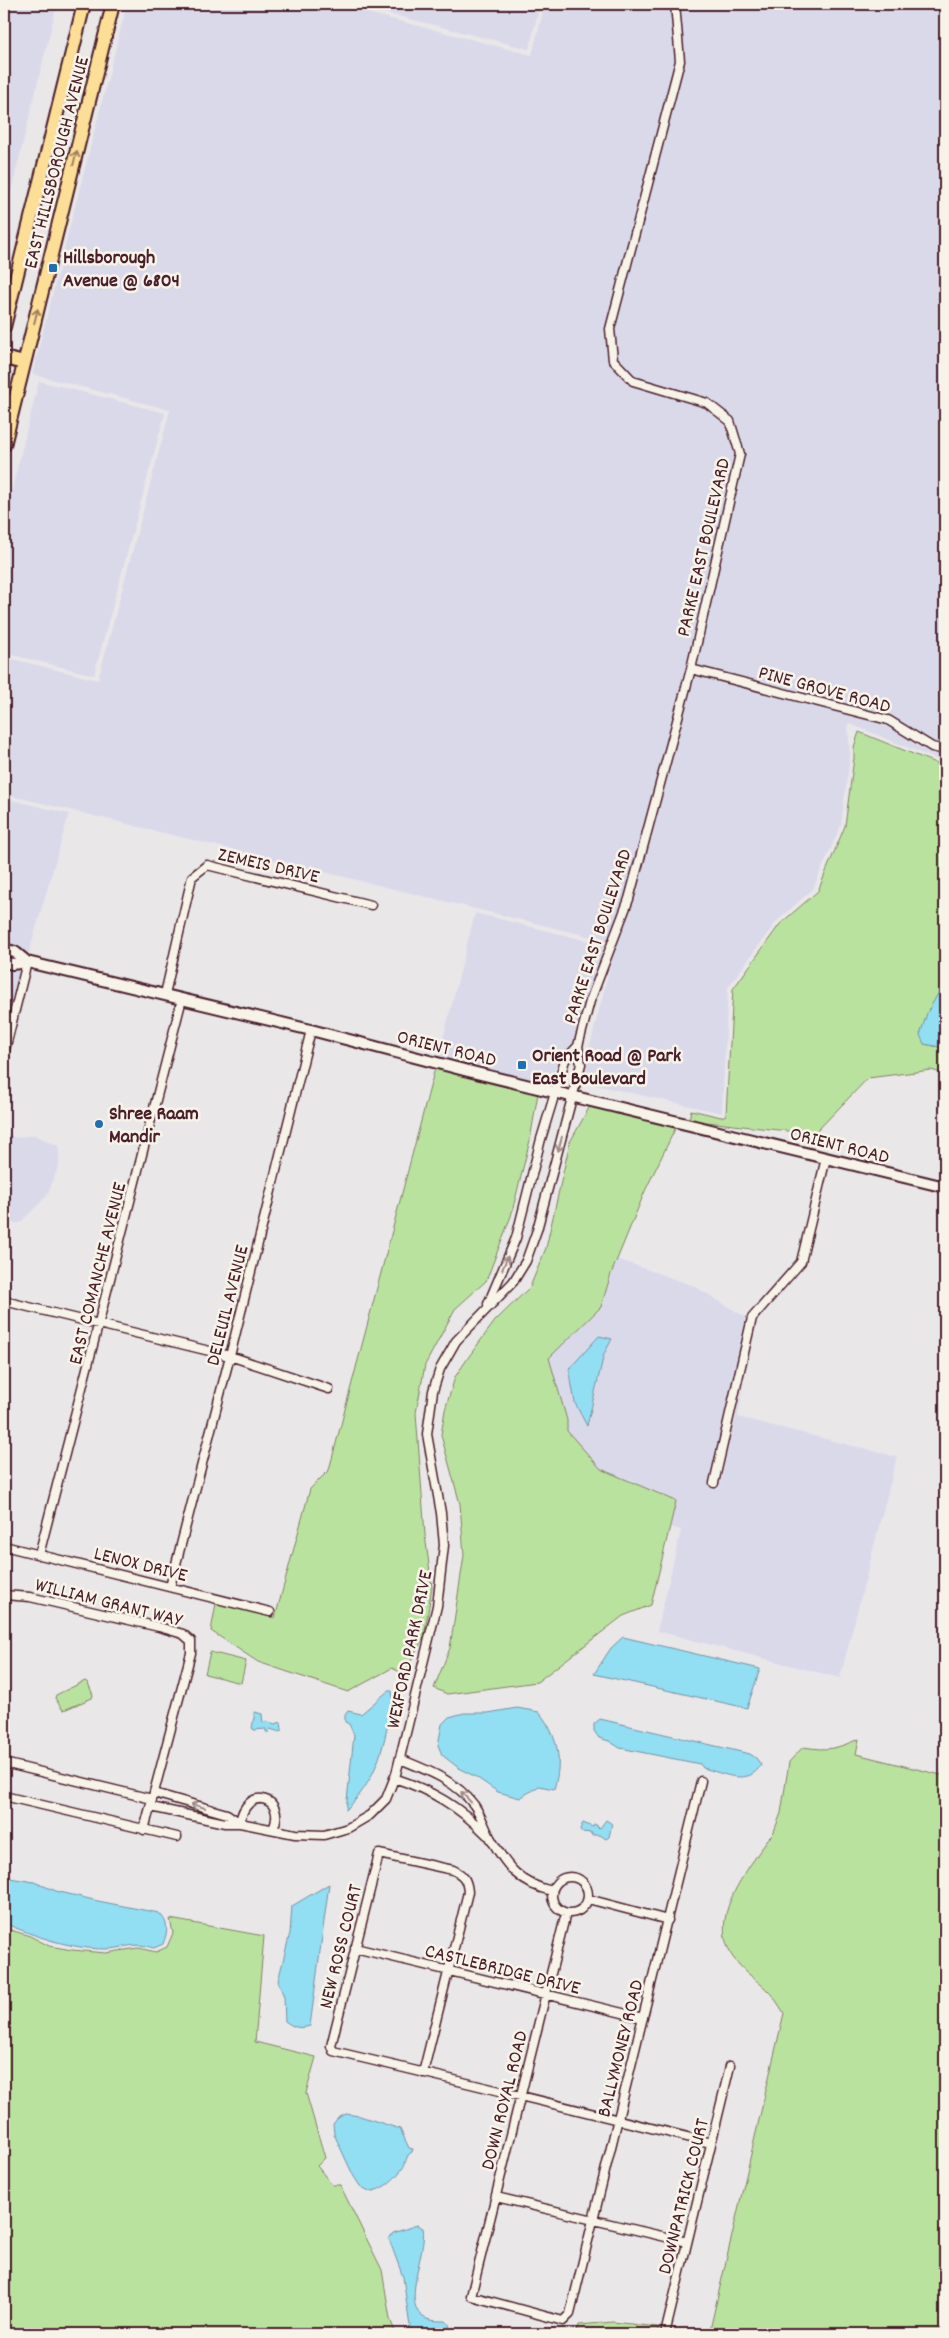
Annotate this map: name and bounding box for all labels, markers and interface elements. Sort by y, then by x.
street label: EAST HILLSBOROUGH AVENUE [18,54,98,272]
one-way arrow [71,150,80,166]
place label: Hillsborough Avenue @ 6804 [63,245,180,296]
marker: Hillsborough Avenue @ 6804 [47,262,59,274]
one-way arrow [32,308,41,324]
street label: PARKE EAST BOULEVARD [671,456,739,640]
street label: PINE GROVE ROAD [755,660,893,722]
street label: ZEMEIS DRIVE [215,842,322,892]
street label: PARKE EAST BOULEVARD [557,846,640,1028]
street label: ORIENT ROAD [394,1024,499,1076]
place label: Orient Road @ Park East Boulevard [532,1043,681,1094]
marker: Orient Road @ Park East Boulevard [516,1059,528,1071]
place label: Shree Raam Mandir [109,1101,199,1152]
marker: Shree Raam Mandir [93,1118,105,1130]
street label: ORIENT ROAD [787,1121,892,1173]
one-way arrow [555,1135,564,1151]
street label: EAST COMANCHE AVENUE [63,1179,135,1368]
street label: DELEUIL AVENUE [200,1242,257,1369]
one-way arrow [501,1256,511,1271]
street label: LENOX DRIVE [91,1541,190,1591]
street label: WEXFORD PARK DRIVE [380,1568,441,1731]
street label: WILLIAM GRANT WAY [32,1572,185,1636]
one-way arrow [460,1791,472,1803]
one-way arrow [191,1801,207,1810]
street label: NEW ROSS COURT [313,1882,371,2012]
street label: CASTLEBRIDGE DRIVE [422,1938,583,2004]
street label: BALLYMONEY ROAD [591,1977,653,2120]
street label: DOWN ROYAL ROAD [475,2028,537,2173]
street label: DOWNPATRICK COURT [652,2116,718,2278]

